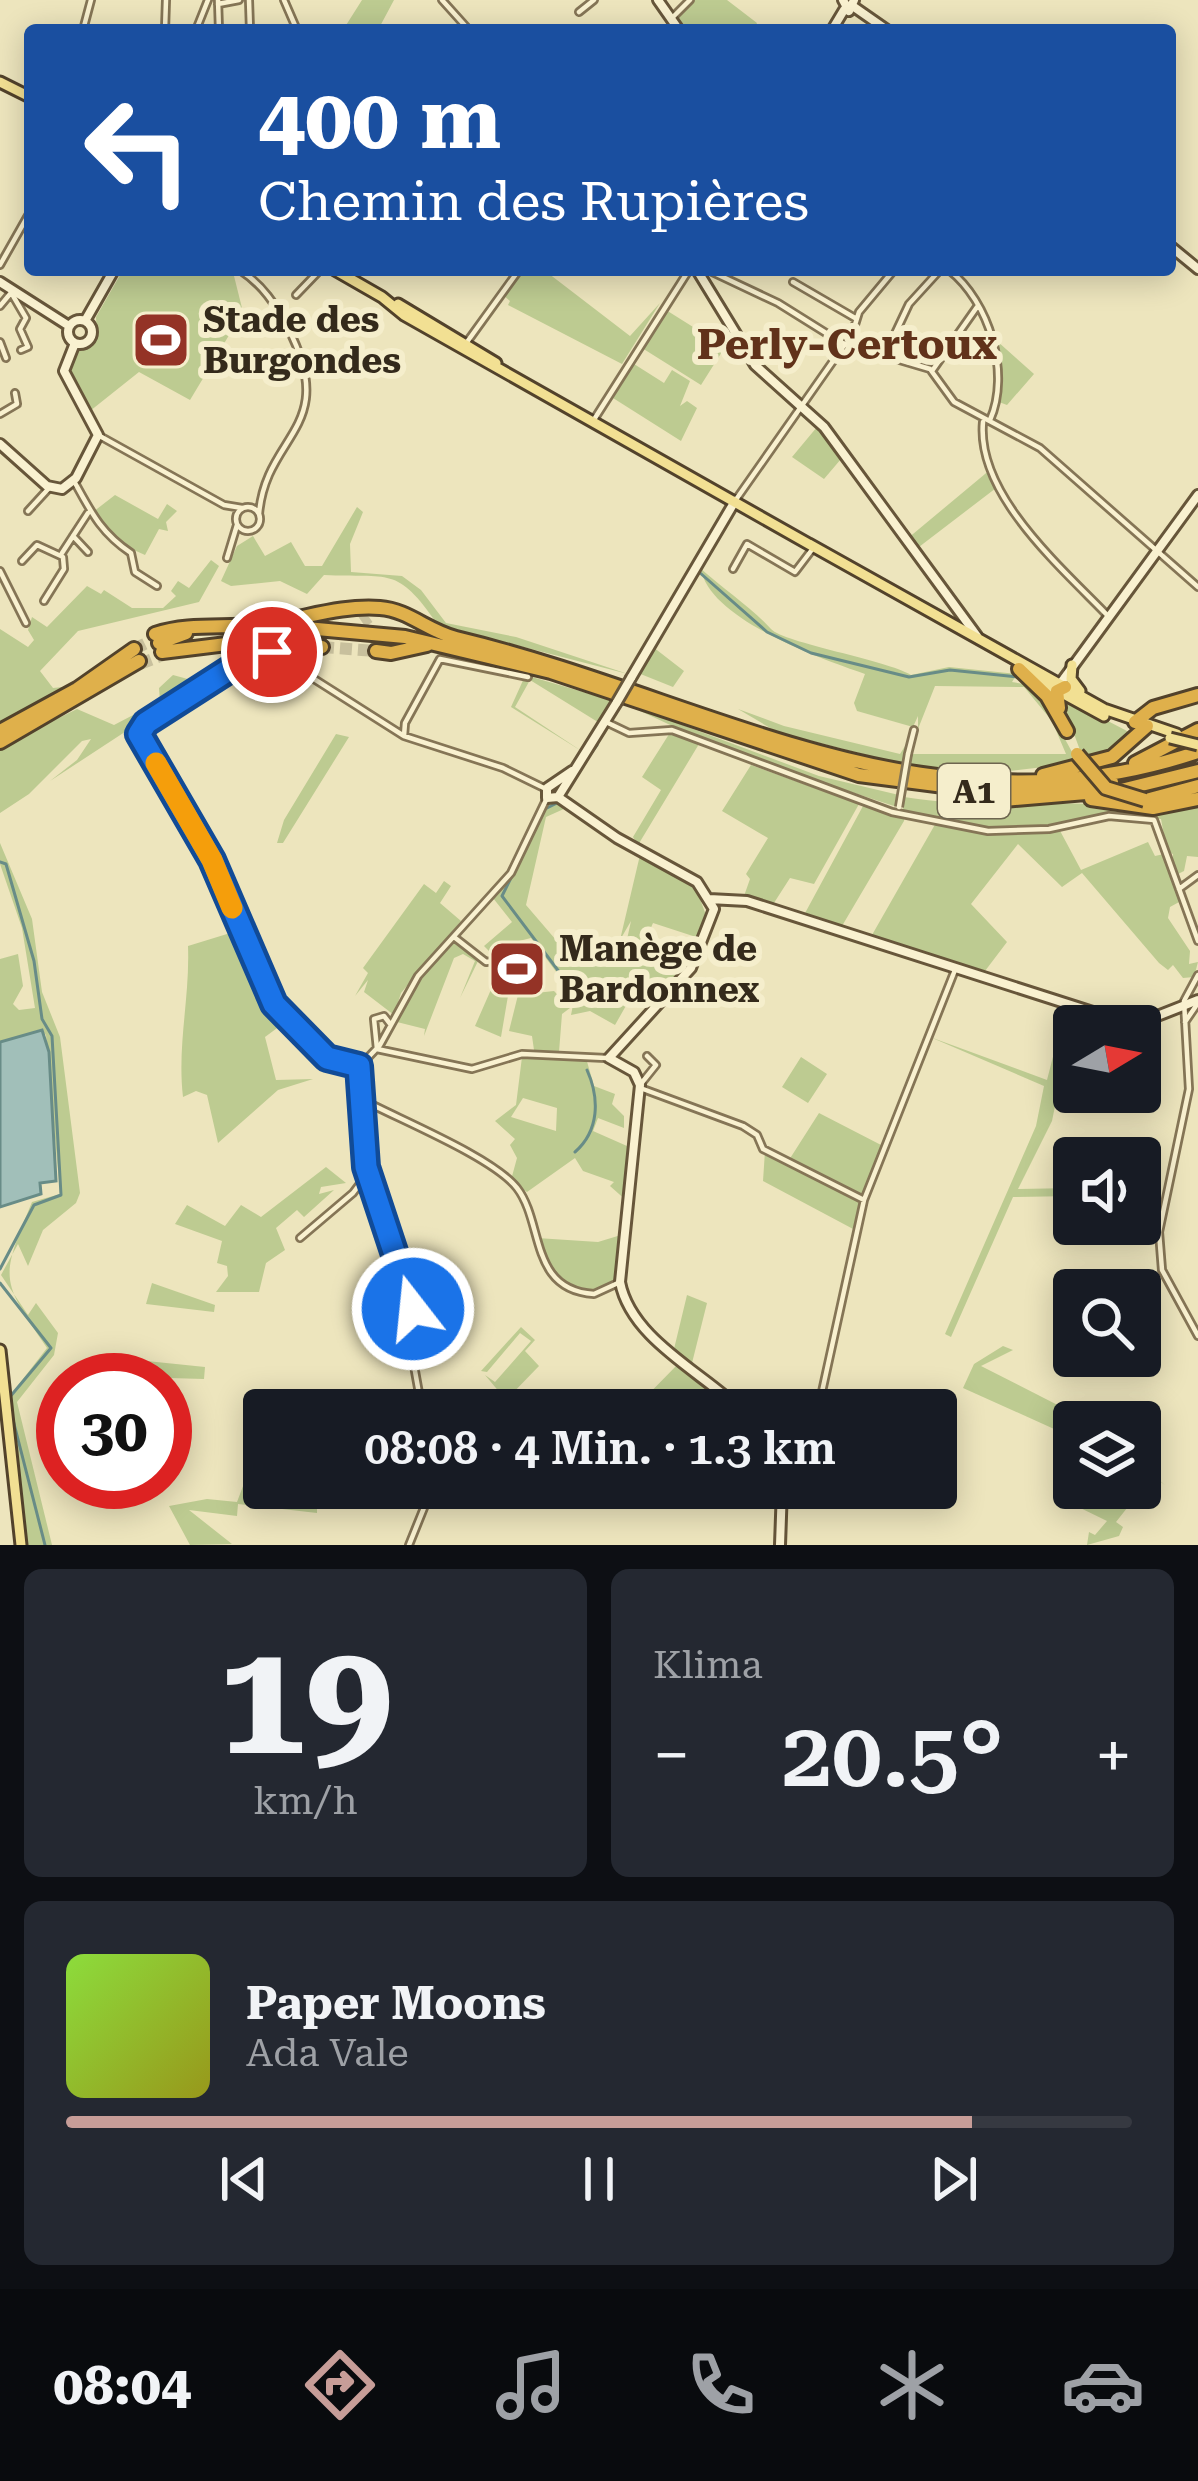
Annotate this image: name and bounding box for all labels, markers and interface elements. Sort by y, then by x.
text: 400 m [258,70,501,168]
icon: left [60,72,216,228]
text: Chemin des Rupières [258,170,809,233]
place label: Stade des Burgondes [203,299,401,382]
sports icon: Stade des Burgondes [130,309,192,371]
district label: Perly-Certoux [697,320,997,369]
pin [221,601,323,703]
icon: arrive [239,619,305,685]
road number: A1 [938,764,1010,818]
place label: Manège de Bardonnex [559,928,759,1011]
sports icon: Manège de Bardonnex [486,938,548,1000]
north arrow [1053,1005,1161,1113]
map controls [1053,1005,1161,1509]
button: sound [1053,1137,1161,1245]
position arrow [350,1246,476,1372]
button: search [1053,1269,1161,1377]
speed limit sign: 30 [36,1353,192,1509]
button: layers [1053,1401,1161,1509]
text: 08:08 · 4 Min. · 1.3 km [364,1422,836,1475]
text: 19 [218,1608,393,1791]
text: Klima [653,1642,763,1688]
text: 20.5° [781,1703,1004,1808]
text: − [653,1717,690,1794]
text: + [1095,1717,1132,1794]
text: km/h [253,1778,358,1824]
text: Paper Moons [246,1977,546,2030]
text: Ada Vale [246,2030,409,2076]
icon: previous [211,2146,277,2212]
icon: pause [566,2146,632,2212]
icon: next [921,2146,987,2212]
icon: directions [298,2343,382,2427]
icon: music [489,2343,573,2427]
icon: phone [679,2343,763,2427]
icon: climate [870,2343,954,2427]
icon: car [1061,2343,1145,2427]
text: 08:04 [53,2354,191,2417]

